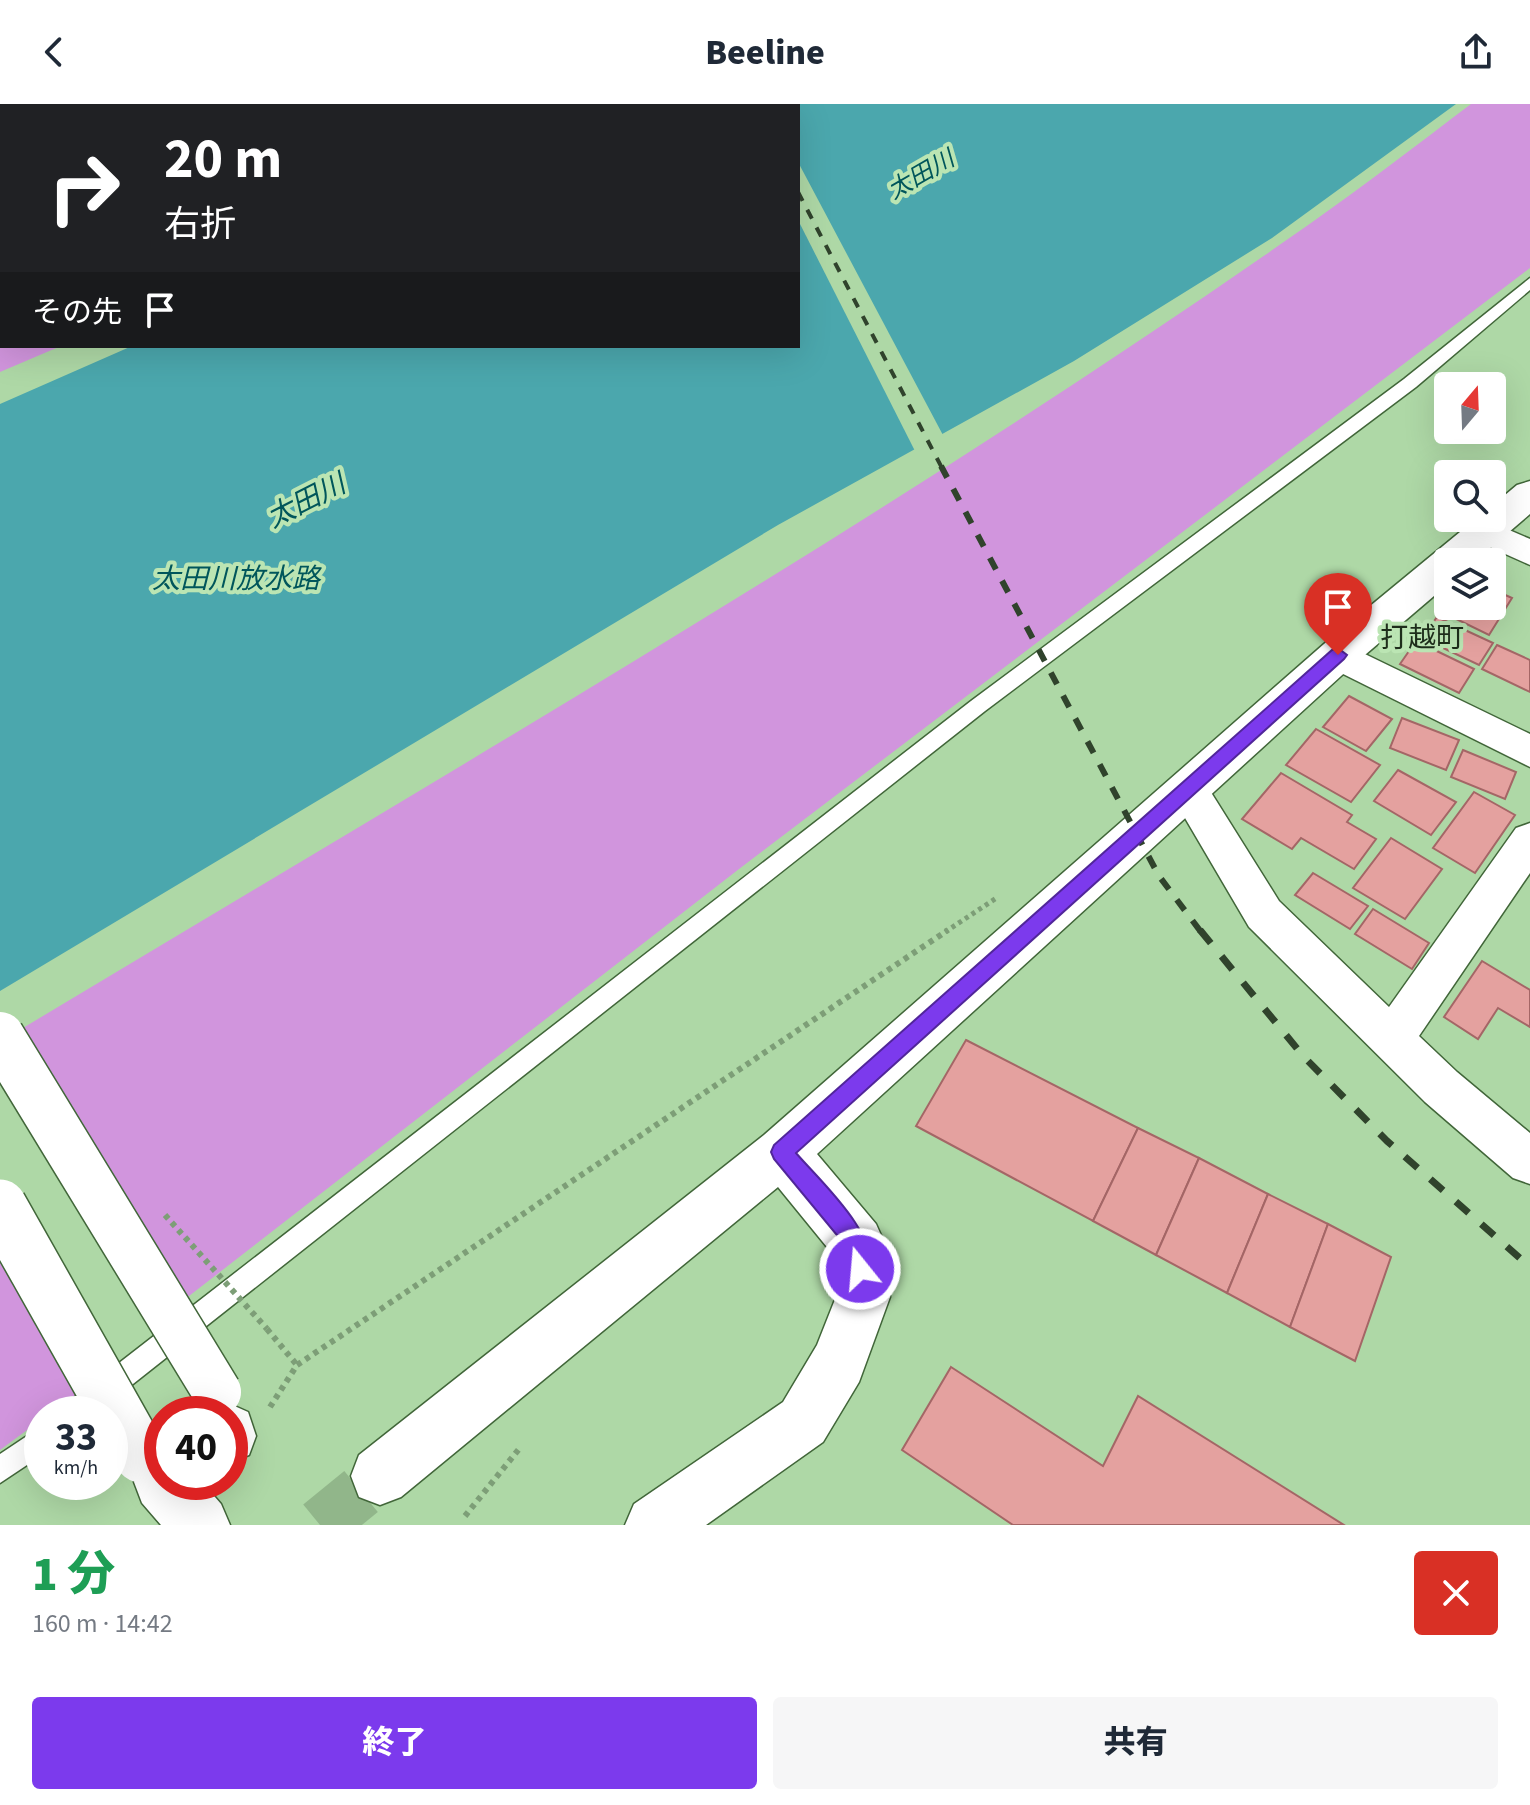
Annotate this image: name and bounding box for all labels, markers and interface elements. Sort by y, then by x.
text: Beeline [705,27,825,78]
icon: back [32,30,76,74]
icon: share [1454,30,1498,74]
text: 20 m [164,120,282,199]
icon: right [32,136,136,240]
water label: 太田川 [881,140,964,208]
text: 右折 [164,199,236,250]
icon: arrive [138,288,182,332]
text: その先 [32,291,122,334]
north arrow [1434,372,1506,444]
map controls [1434,372,1506,620]
button: search [1434,460,1506,532]
water label: 太田川 [259,463,355,538]
button: layers [1434,548,1506,620]
water label: 太田川放水路 [152,559,322,599]
pin [1304,573,1372,655]
icon: arrive [1316,585,1360,629]
district label: 打越町 [1380,618,1464,658]
position arrow [818,1227,902,1311]
speed limit sign: 40 [144,1396,248,1500]
text: 33 [55,1409,97,1466]
text: km/h [54,1454,98,1482]
text: 1 分 [32,1541,115,1609]
button: close [1414,1551,1498,1635]
text: 160 m · 14:42 [32,1605,173,1642]
button: 終了 [32,1697,757,1789]
button: 共有 [773,1697,1498,1789]

